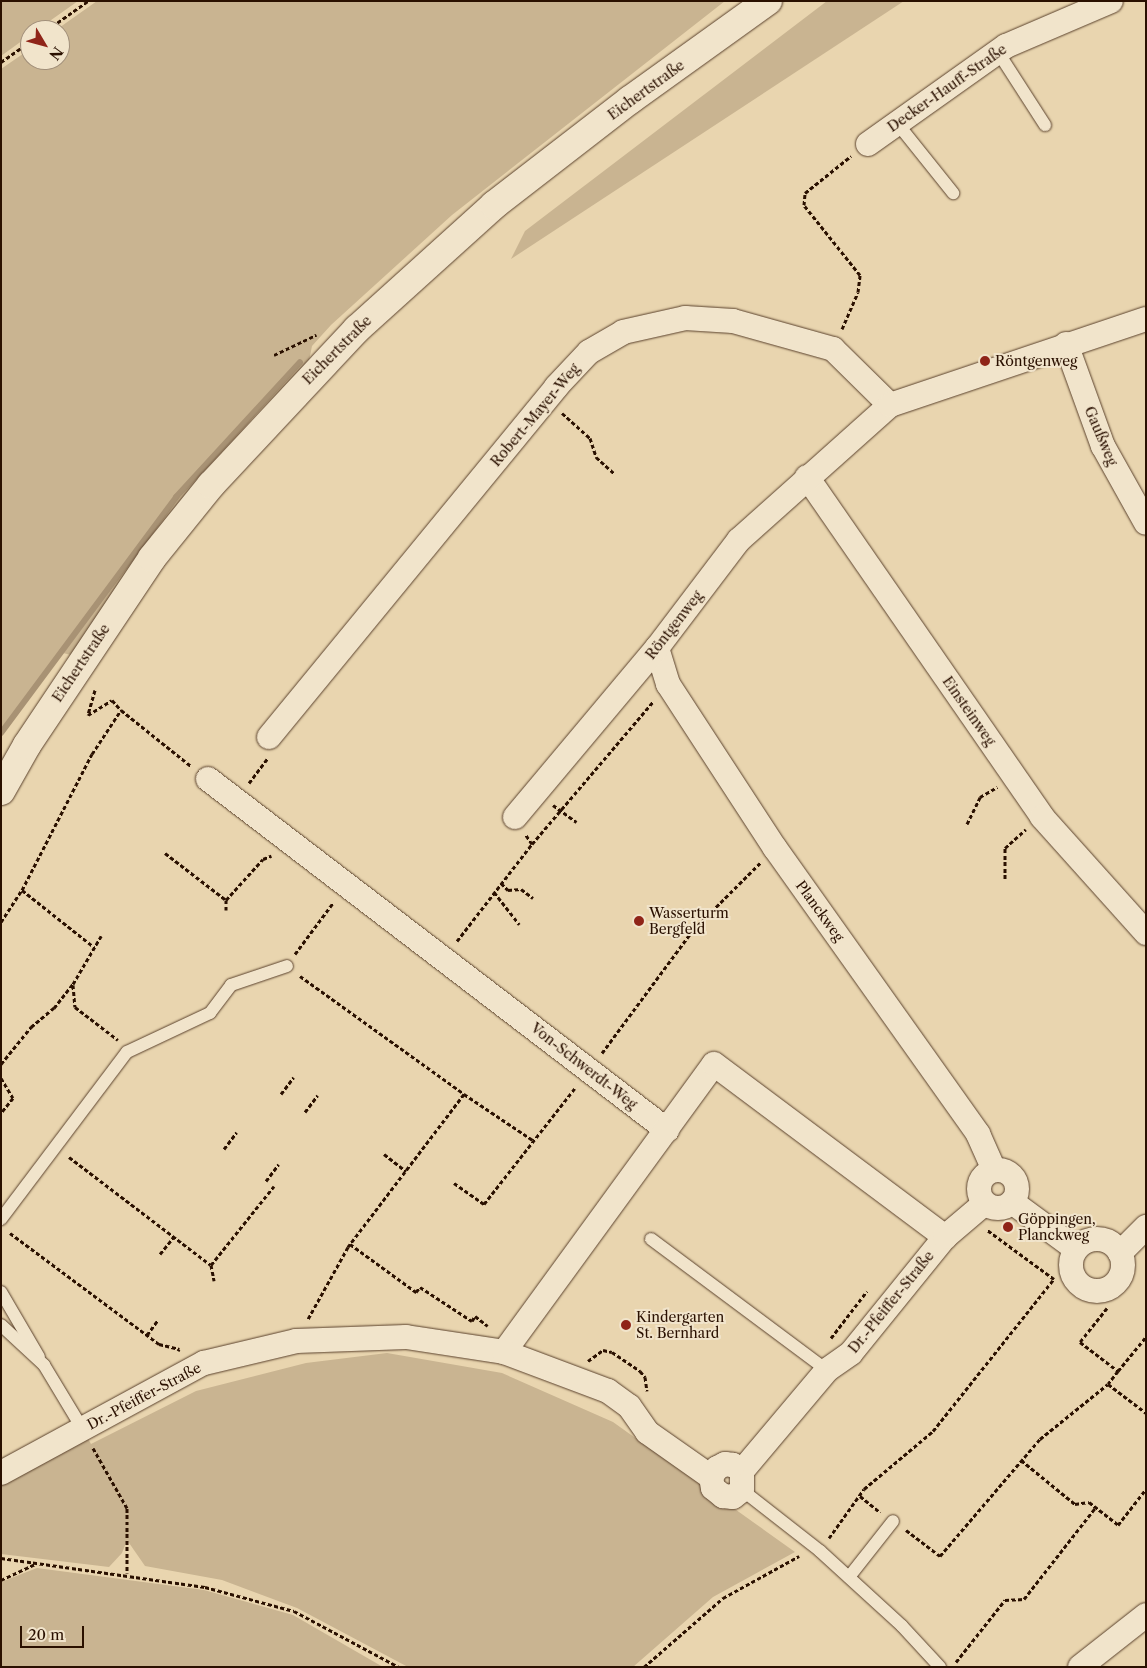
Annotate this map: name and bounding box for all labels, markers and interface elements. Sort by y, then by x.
north arrow [20,20,70,70]
street label: Decker-Hauff-Straße [884,41,1010,135]
text: N [45,43,67,64]
street label: Eichertstraße [604,57,688,123]
street label: Eichertstraße [299,312,375,388]
place label: Röntgenweg [995,353,1077,369]
marker: Röntgenweg [979,355,991,367]
street label: Robert-Mayer-Weg [487,360,583,470]
street label: Gaußweg [1081,404,1121,468]
street label: Röntgenweg [642,587,706,663]
street label: Eichertstraße [49,621,113,705]
street label: Einsteinweg [939,673,999,749]
street label: Planckweg [792,877,848,945]
place label: Wasserturm Bergfeld [649,905,729,938]
marker: Wasserturm Bergfeld [633,915,645,927]
street label: Von-Schwerdt-Weg [528,1019,640,1113]
place label: Göppingen, Planckweg [1018,1211,1096,1244]
marker: Göppingen, Planckweg [1002,1221,1014,1233]
street label: Dr.-Pfeiffer-Straße [845,1248,937,1356]
place label: Kindergarten St. Bernhard [636,1309,724,1341]
marker: Kindergarten St. Bernhard [620,1319,632,1331]
street label: Dr.-Pfeiffer-Straße [84,1359,204,1433]
scale bar [22,1616,86,1648]
text: 20 m [28,1625,64,1644]

